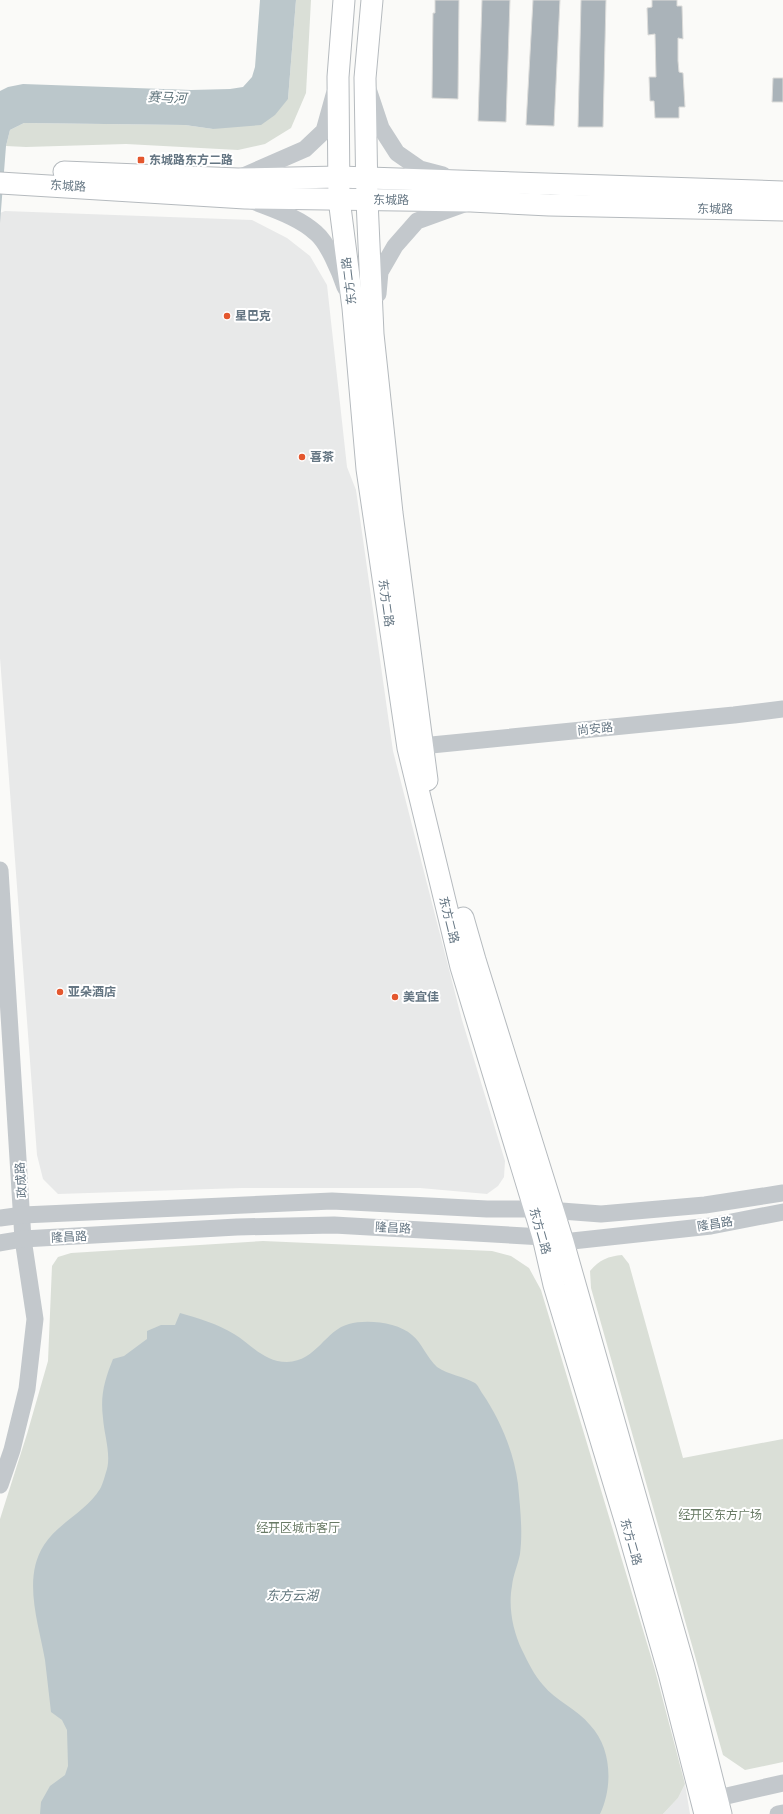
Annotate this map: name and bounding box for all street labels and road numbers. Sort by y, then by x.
street label: 东城路 [50,177,86,195]
street label: 东城路 [373,192,409,208]
street label: 东城路 [697,201,733,217]
street label: 东方二路 [338,256,360,306]
street label: 东方二路 [375,578,397,628]
street label: 尚安路 [576,719,614,739]
street label: 东方二路 [435,895,463,945]
street label: 政成路 [12,1161,30,1199]
street label: 东方二路 [526,1206,554,1256]
street label: 隆昌路 [696,1213,734,1235]
street label: 隆昌路 [375,1219,411,1237]
street label: 隆昌路 [51,1228,87,1246]
street label: 东方二路 [617,1517,645,1567]

